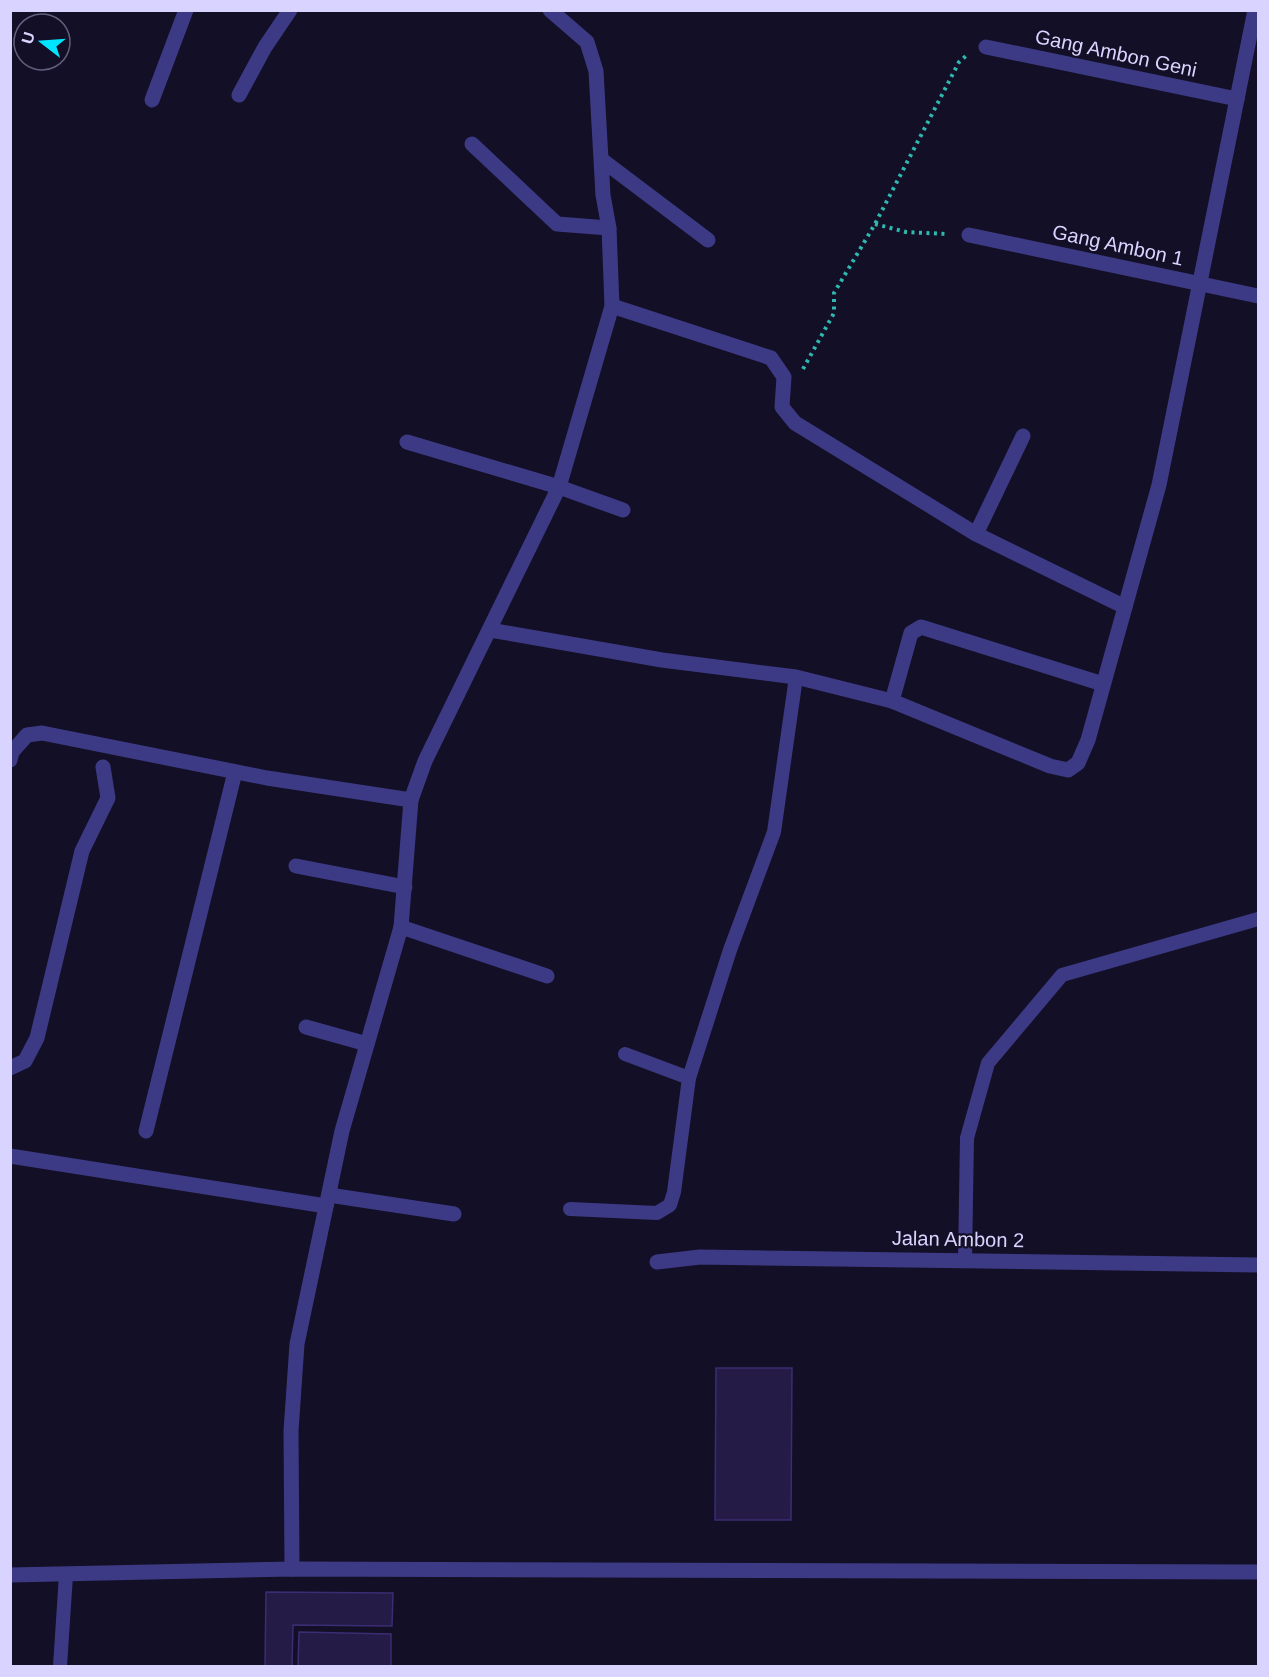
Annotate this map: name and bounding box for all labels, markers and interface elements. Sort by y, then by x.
north arrow [12,12,72,72]
street label: Gang Ambon Geni [1033,25,1199,81]
text: U [18,30,38,46]
street label: Gang Ambon 1 [1050,220,1186,270]
street label: Jalan Ambon 2 [892,1227,1024,1251]

